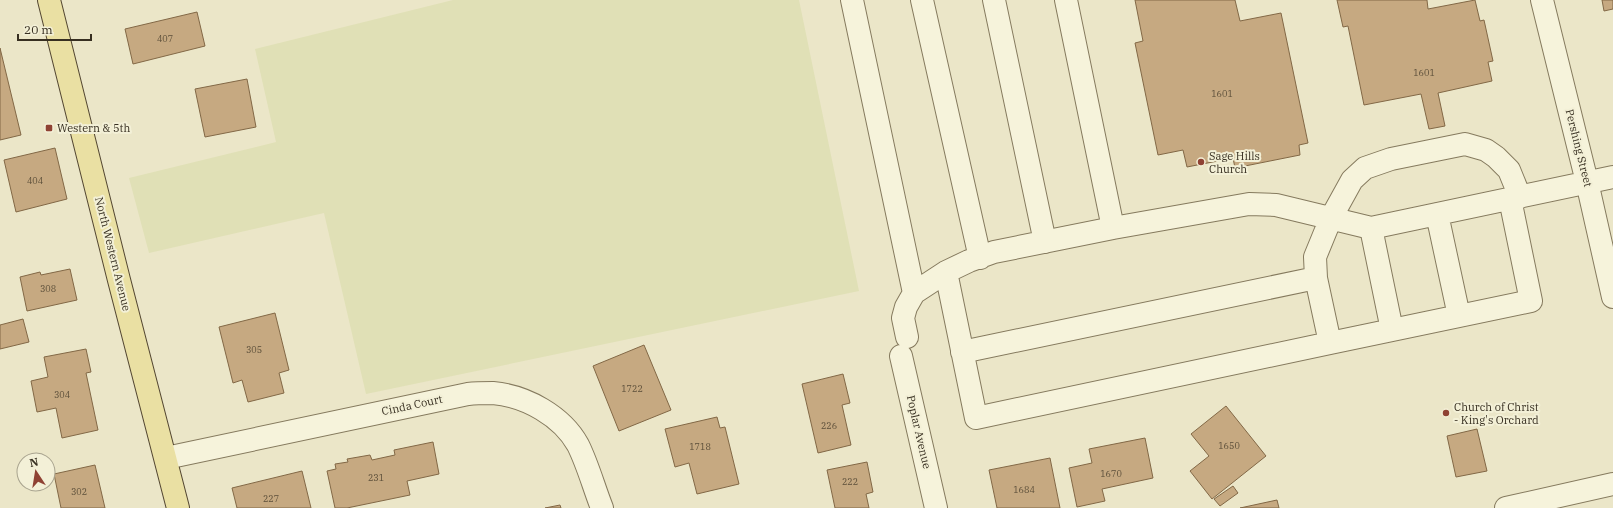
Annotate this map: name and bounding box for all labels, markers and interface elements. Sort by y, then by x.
scale bar [18,16,91,42]
text: 20 m [24,22,53,37]
house number: 407 [157,33,173,44]
house number: 1601 [1413,67,1435,78]
house number: 1601 [1211,88,1233,99]
street label: Pershing Street [1563,108,1595,188]
place label: Western & 5th [57,121,130,135]
marker: Western & 5th [44,123,54,133]
place label: Sage Hills Church [1209,149,1260,176]
marker: Sage Hills Church [1196,157,1206,167]
house number: 404 [27,175,43,186]
street label: North Western Avenue [92,195,134,313]
house number: 308 [40,283,56,294]
house number: 305 [246,344,262,355]
house number: 1722 [621,383,643,394]
house number: 304 [54,389,70,400]
street label: Cinda Court [380,392,444,418]
street label: Poplar Avenue [904,394,934,470]
place label: Church of Christ - King's Orchard [1454,400,1539,427]
marker: Church of Christ - King's Orchard [1441,408,1451,418]
house number: 226 [821,420,837,431]
house number: 1650 [1218,440,1240,451]
house number: 1718 [689,441,711,452]
north arrow [16,452,56,492]
text: N [28,454,40,470]
house number: 1670 [1100,468,1122,479]
house number: 231 [368,472,384,483]
house number: 222 [842,476,858,487]
house number: 1684 [1013,484,1035,495]
house number: 302 [71,486,87,497]
house number: 227 [263,493,279,504]

